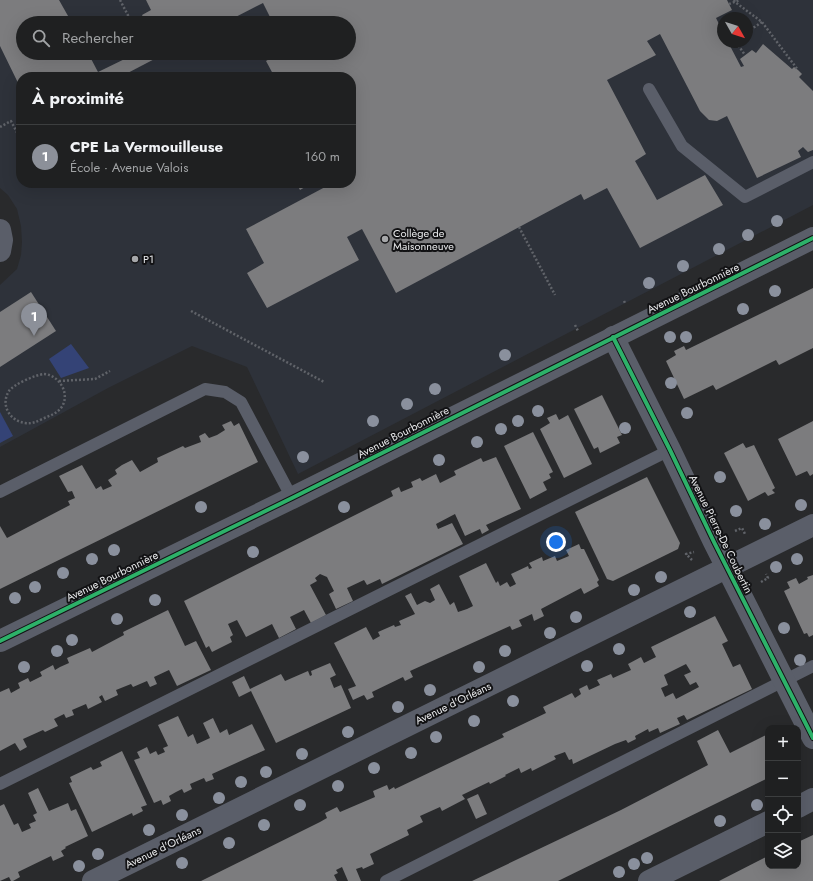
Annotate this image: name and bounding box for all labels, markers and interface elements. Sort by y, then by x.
north arrow [717,12,753,48]
search box [16,16,356,60]
icon: search [30,27,52,49]
text: Rechercher [62,27,134,49]
text: À proximité [32,86,124,110]
text: CPE La Vermouilleuse [70,136,223,158]
text: 1 [42,147,48,166]
text: 160 m [305,147,340,166]
text: École · Avenue Valois [70,158,188,177]
place label: Collège de Maisonneuve [393,225,454,254]
marker: Collège de Maisonneuve [380,234,390,244]
place label: P1 [143,251,154,267]
marker: P1 [130,254,140,264]
street label: Avenue Bourbonnière [644,259,742,317]
pin: 1 [21,303,47,336]
street label: Avenue Bourbonnière [354,402,452,462]
street label: Avenue Pierre-De Coubertin [685,472,757,596]
your location [546,532,566,552]
street label: Avenue Bourbonnière [63,547,161,605]
street label: Avenue d'Orléans [412,677,494,728]
map controls [765,725,801,869]
button: + [765,725,801,761]
button: − [765,761,801,797]
button: locate [765,797,801,833]
street label: Avenue d'Orléans [122,821,204,872]
button: layers [765,833,801,869]

